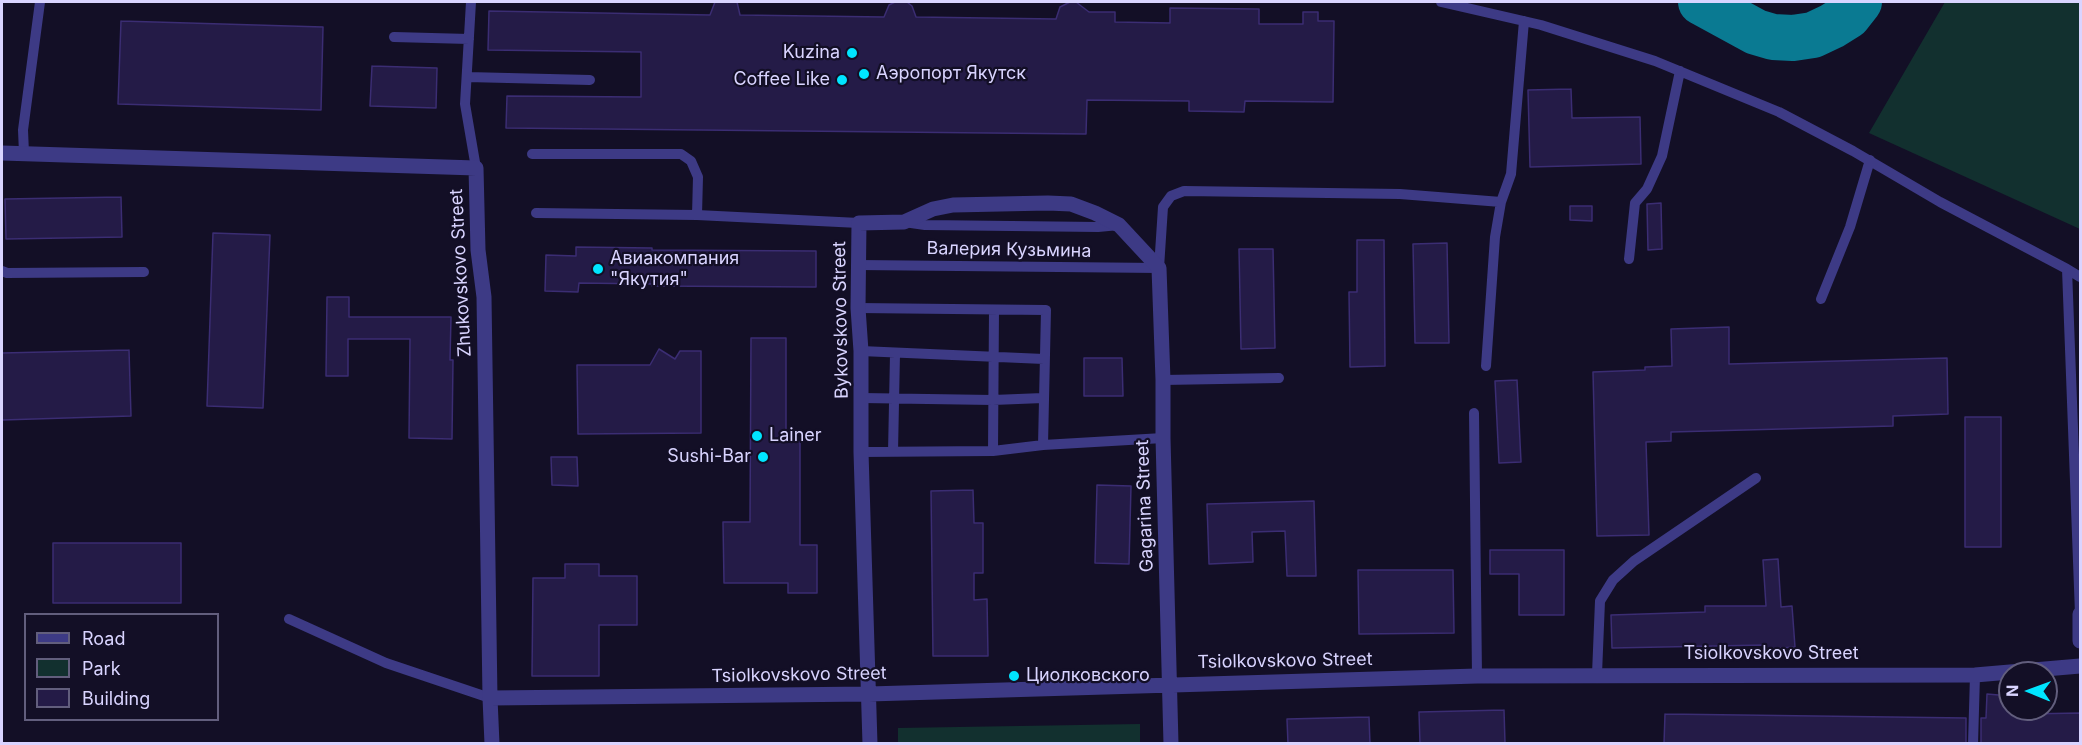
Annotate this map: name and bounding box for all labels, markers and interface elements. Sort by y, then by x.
place label: Kuzina [783,42,840,64]
marker: Kuzina [845,46,859,60]
place label: Аэропорт Якутск [876,63,1026,85]
marker: Аэропорт Якутск [857,67,871,81]
place label: Coffee Like [733,69,830,91]
marker: Coffee Like [835,73,849,87]
street label: Zhukovskovo Street [446,188,476,358]
street label: Валерия Кузьмина [926,238,1092,262]
street label: Bykovskovo Street [829,241,853,399]
place label: Авиакомпания "Якутия" [610,248,739,290]
marker: Авиакомпания "Якутия" [591,262,605,276]
place label: Lainer [769,425,822,447]
marker: Lainer [750,429,764,443]
street label: Gagarina Street [1132,439,1158,573]
place label: Sushi-Bar [667,446,751,468]
marker: Sushi-Bar [756,450,770,464]
legend [24,613,219,721]
text: Road [82,628,125,649]
street label: Tsiolkovskovo Street [1683,643,1859,665]
street label: Tsiolkovskovo Street [1197,649,1373,673]
text: Park [82,658,121,679]
north arrow [1998,661,2058,721]
street label: Tsiolkovskovo Street [711,663,887,687]
place label: Циолковского [1026,665,1150,687]
marker: Циолковского [1007,669,1021,683]
text: N [2002,684,2022,697]
text: Building [82,688,150,709]

